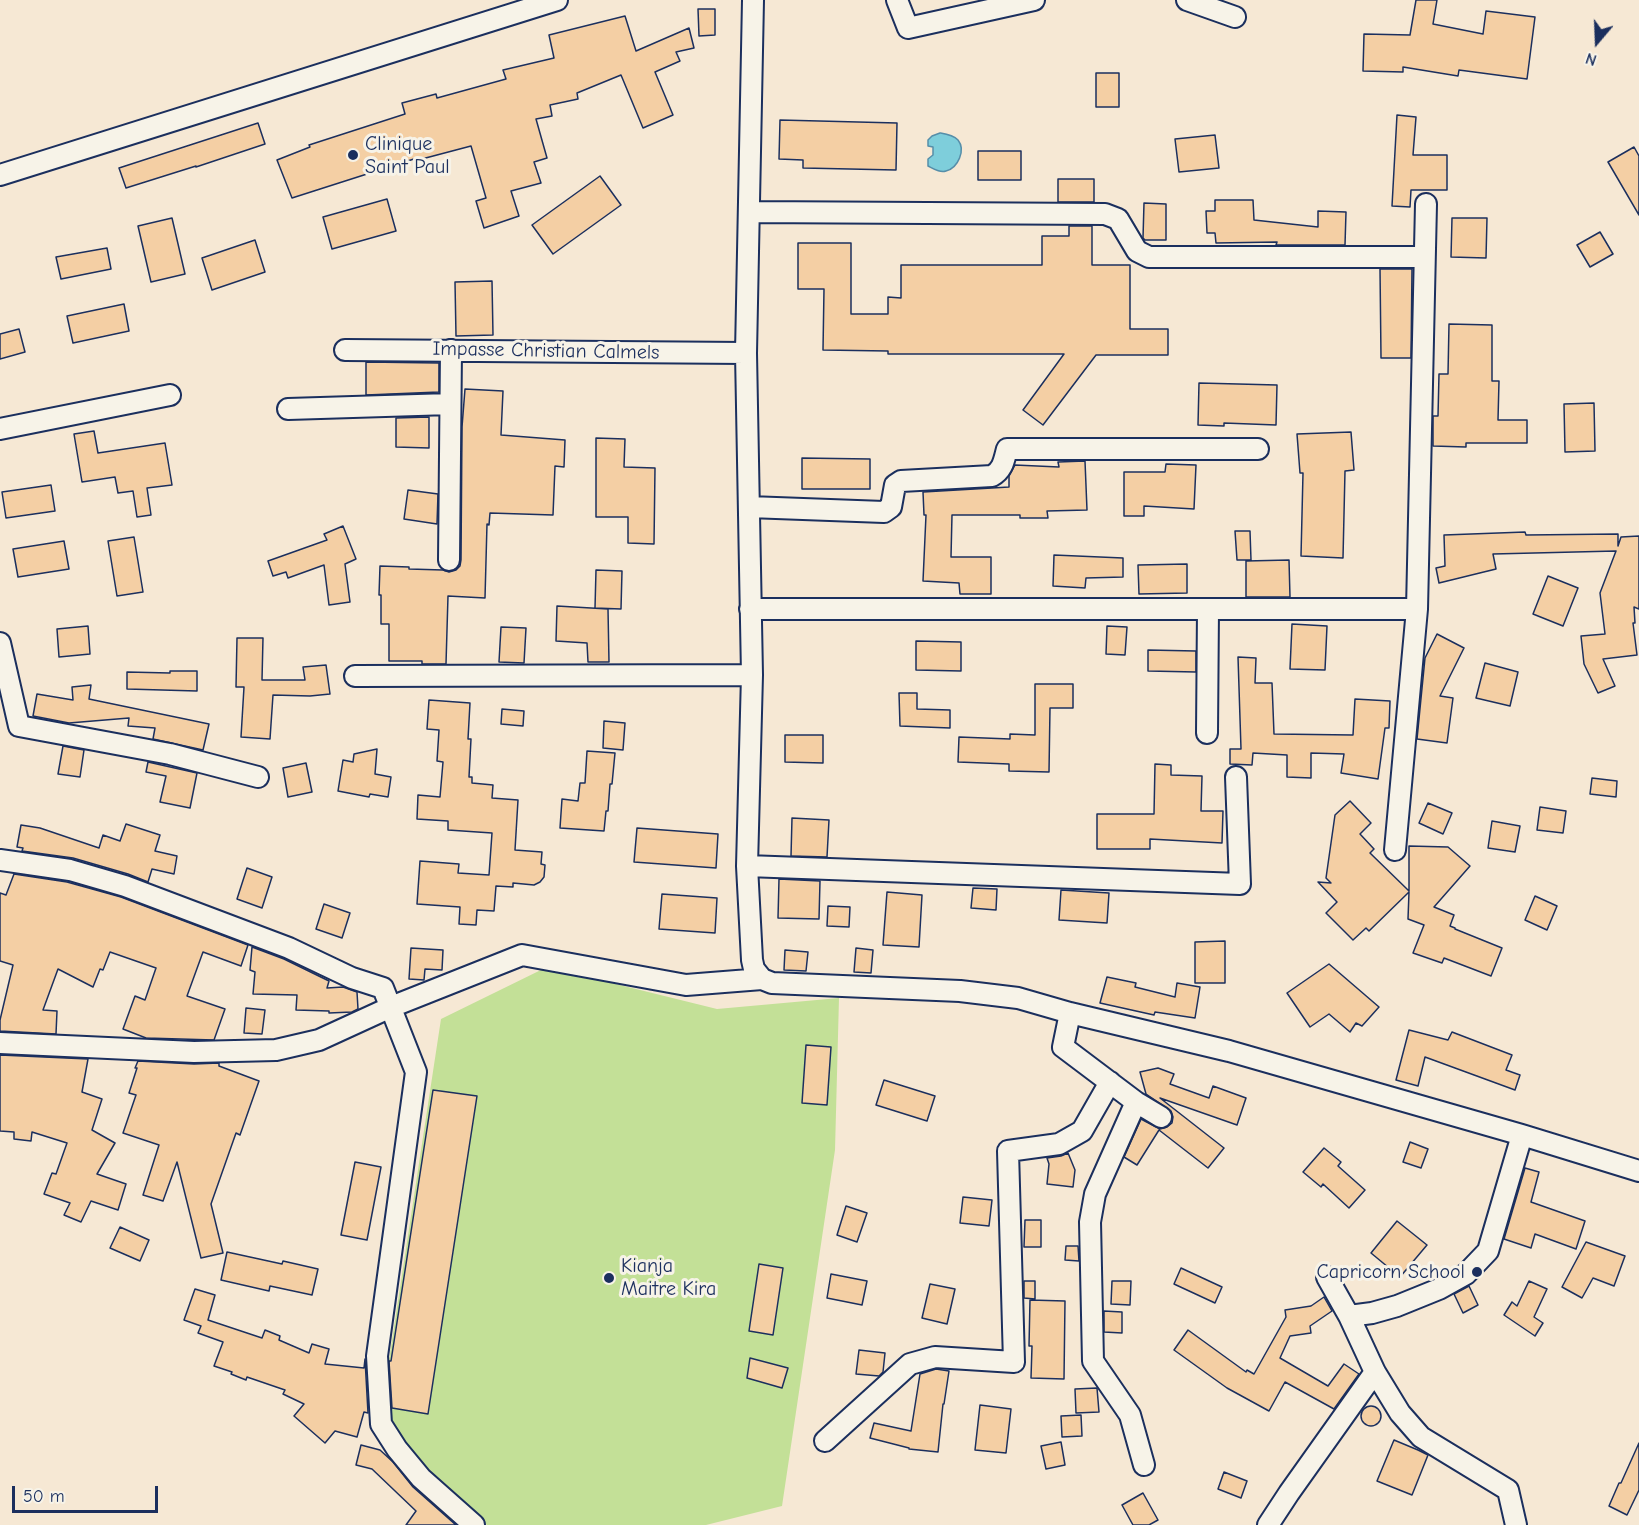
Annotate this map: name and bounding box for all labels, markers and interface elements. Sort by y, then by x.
north arrow [1567,12,1627,72]
text: N [1583,49,1599,69]
place label: Clinique Saint Paul [365,132,450,179]
marker: Clinique Saint Paul [346,148,360,162]
street label: Impasse Christian Calmels [432,337,660,365]
place label: Kianja Maitre Kira [621,1254,716,1301]
place label: Capricorn School [1316,1260,1465,1284]
marker: Capricorn School [1470,1265,1484,1279]
marker: Kianja Maitre Kira [602,1271,616,1285]
scale bar [15,1474,160,1512]
text: 50 m [23,1486,65,1507]

